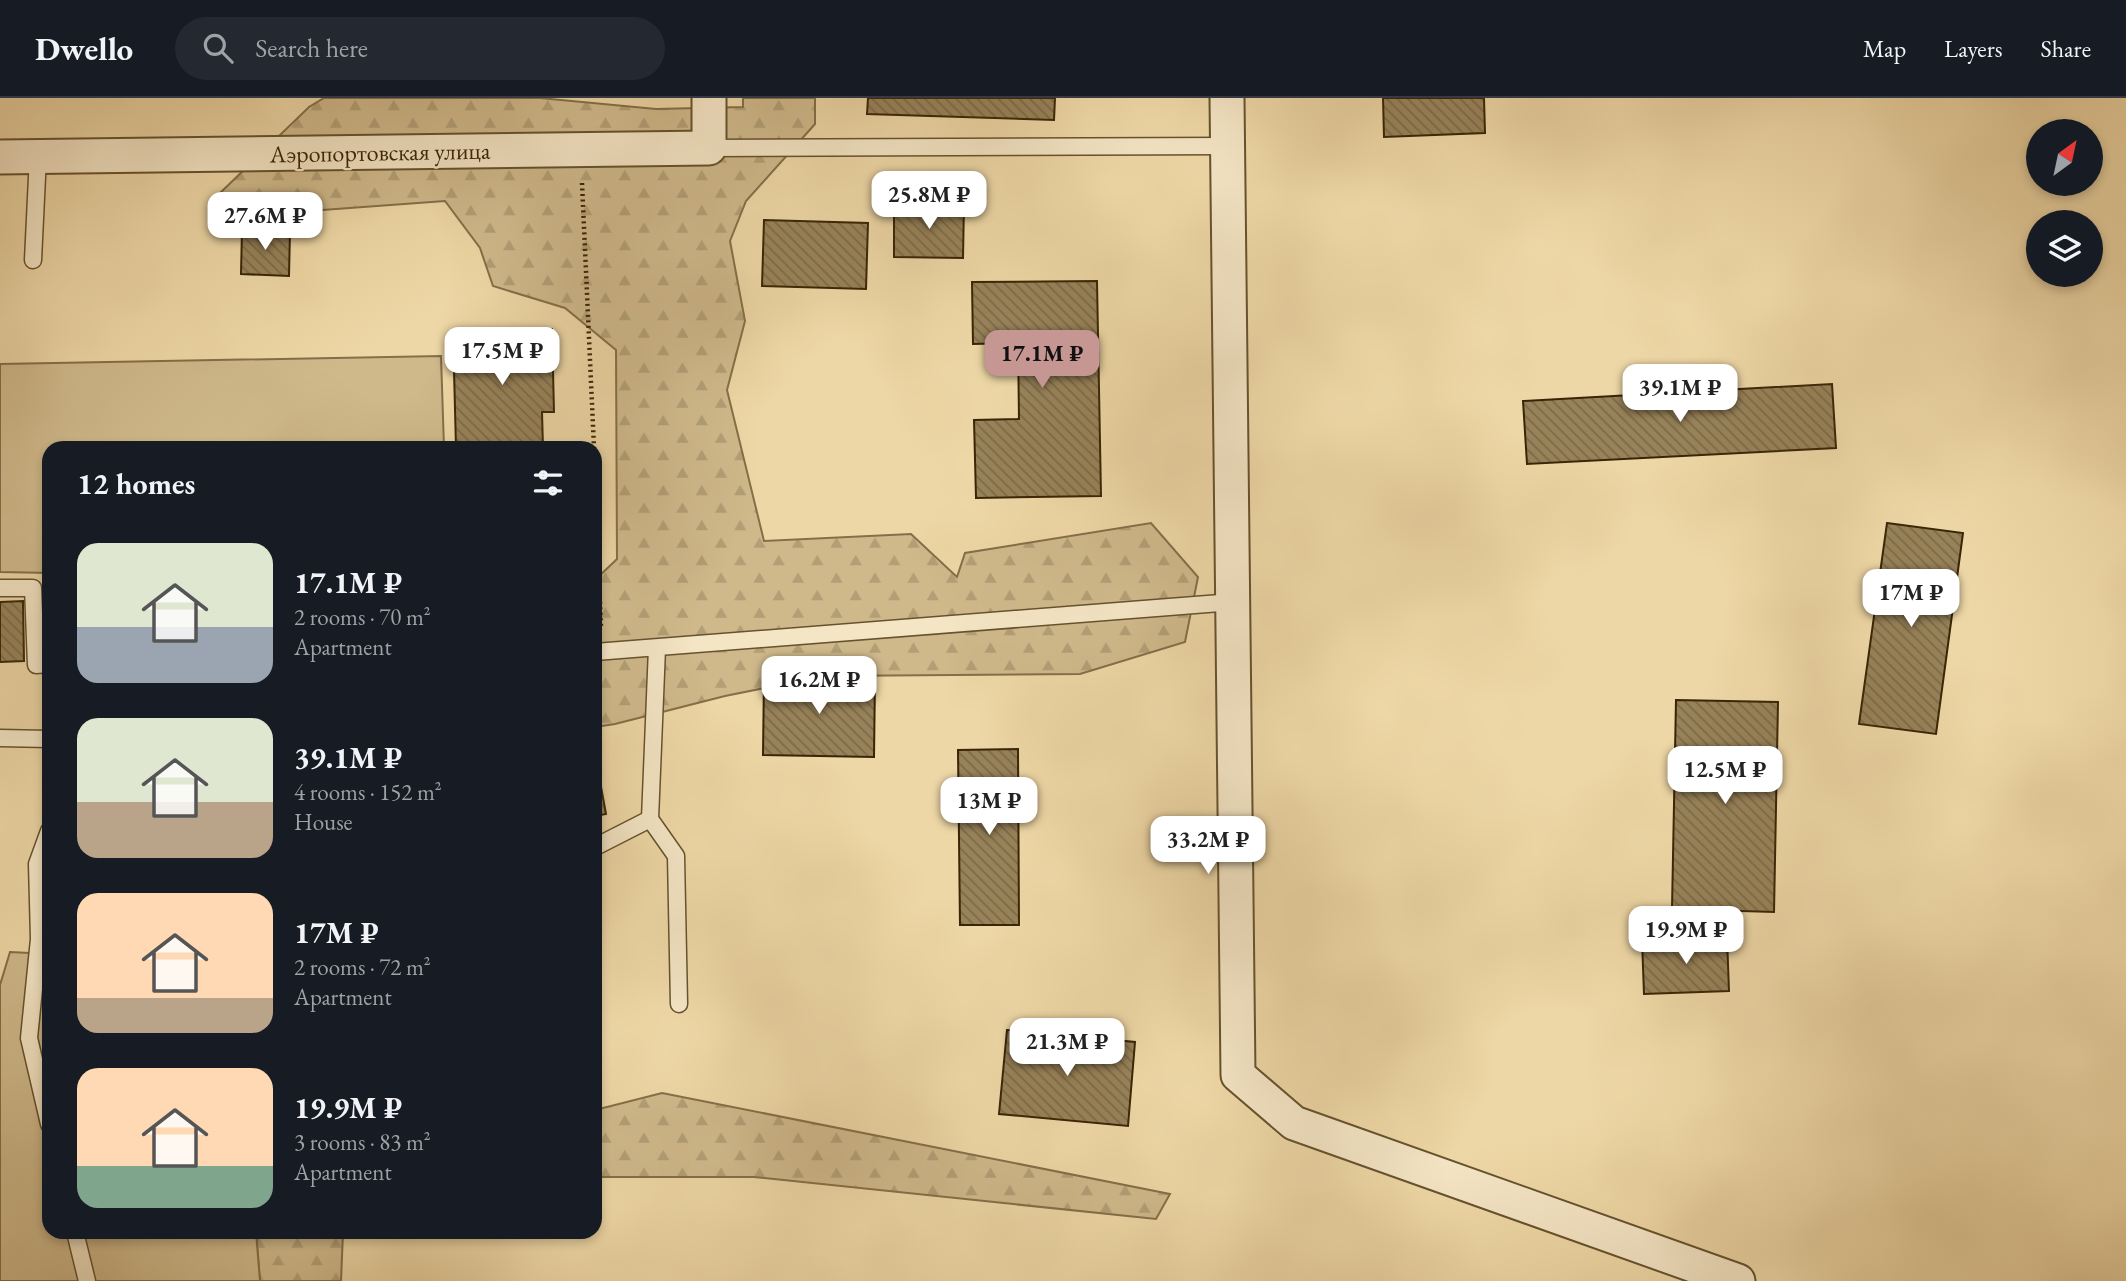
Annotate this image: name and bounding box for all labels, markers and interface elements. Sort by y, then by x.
search box [175,17,665,80]
text: Dwello [35,27,133,70]
icon: search [199,29,237,67]
text: Search here [255,31,368,65]
text: Map [1863,33,1906,64]
text: Layers [1944,33,2003,64]
text: Share [2041,33,2091,64]
north arrow [2026,119,2104,196]
map controls [2026,119,2103,287]
street label: Аэропортовская улица [268,135,491,169]
pin: 25.8M ₽ [864,172,994,231]
text: 25.8M ₽ [888,179,970,209]
pin: 27.6M ₽ [200,192,330,252]
text: 27.6M ₽ [224,200,306,230]
button: layers [2026,210,2103,287]
pin: 17.5M ₽ [437,328,567,387]
pin: 17.1M ₽ [977,330,1107,390]
text: 17.5M ₽ [461,335,543,365]
text: 17.1M ₽ [1001,338,1083,368]
pin: 39.1M ₽ [1615,364,1745,424]
text: 39.1M ₽ [1639,372,1721,402]
text: 12 homes [77,464,195,503]
icon: filters [529,464,567,502]
text: 17.1M ₽ [294,563,402,602]
pin: 17M ₽ [1862,570,1960,629]
icon: home [133,571,217,655]
text: 17M ₽ [1878,577,1944,607]
text: 2 rooms · 70 m² [294,602,431,632]
text: Apartment [294,632,392,662]
pin: 16.2M ₽ [754,656,884,716]
text: 16.2M ₽ [778,664,860,694]
text: 39.1M ₽ [294,738,402,777]
icon: home [133,746,217,830]
pin: 12.5M ₽ [1660,746,1790,806]
text: 12.5M ₽ [1684,754,1766,784]
text: 4 rooms · 152 m² [294,777,442,807]
pin: 13M ₽ [940,778,1038,837]
text: 13M ₽ [956,785,1022,815]
text: House [294,807,353,837]
pin: 33.2M ₽ [1143,816,1273,876]
text: 33.2M ₽ [1167,824,1249,854]
pin: 19.9M ₽ [1621,906,1751,966]
text: 17M ₽ [294,913,379,952]
text: 19.9M ₽ [1645,914,1727,944]
icon: home [133,921,217,1005]
text: 2 rooms · 72 m² [294,952,431,982]
text: Apartment [294,982,392,1012]
pin: 21.3M ₽ [1002,1018,1132,1078]
text: 21.3M ₽ [1026,1026,1108,1056]
text: 19.9M ₽ [294,1088,402,1127]
icon: home [133,1096,217,1180]
text: 3 rooms · 83 m² [294,1127,431,1157]
text: Apartment [294,1157,392,1187]

